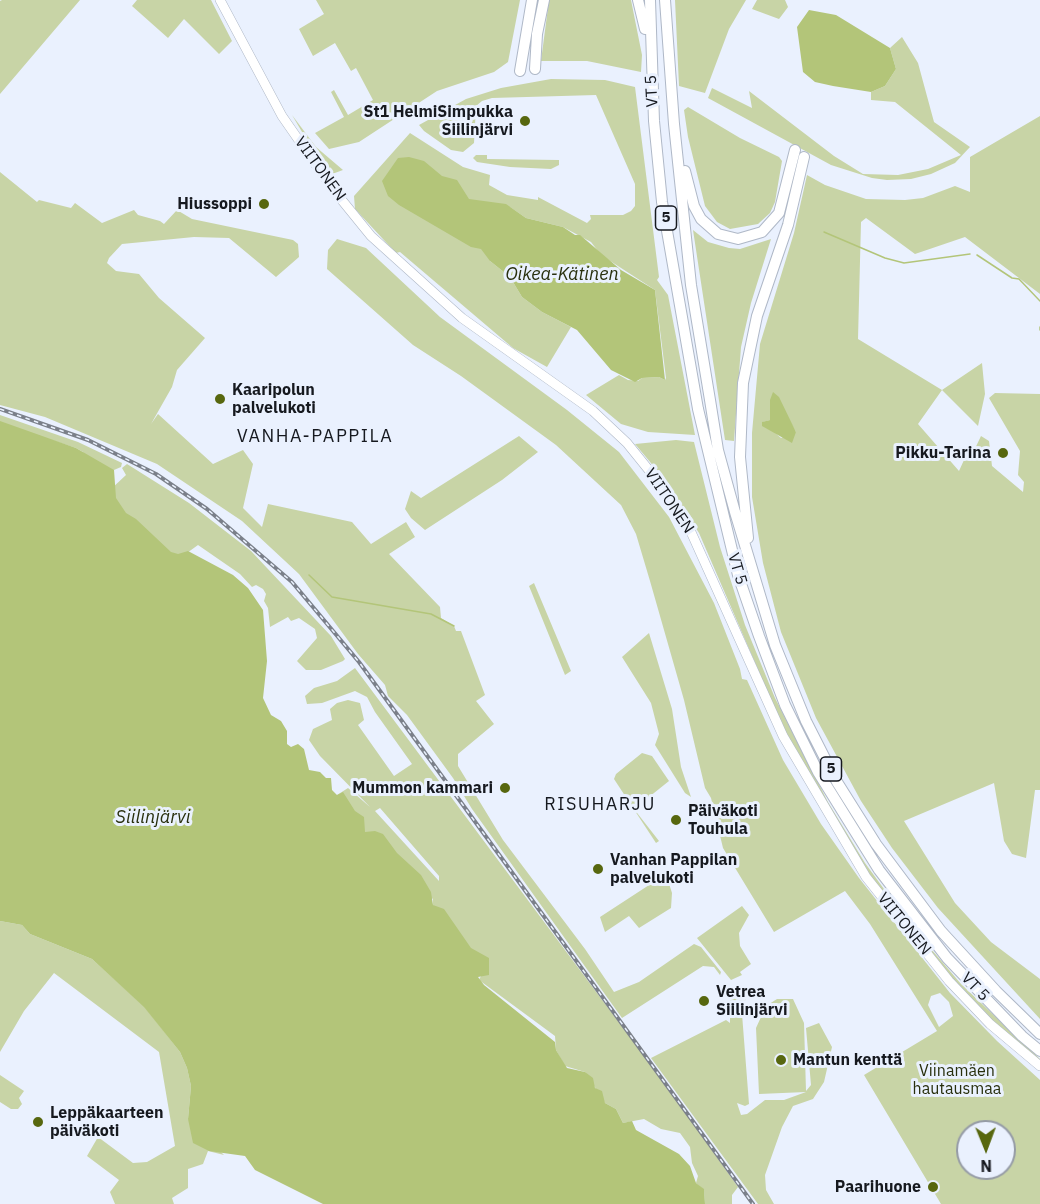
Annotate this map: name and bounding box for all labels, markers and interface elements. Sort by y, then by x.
street label: VT 5 [642,74,662,108]
place label: St1 HelmiSimpukka Siilinjärvi [364,102,513,140]
marker: St1 HelmiSimpukka Siilinjärvi [518,114,532,128]
street label: VIITONEN [290,133,350,205]
place label: Hiussoppi [177,194,252,214]
marker: Hiussoppi [257,197,271,211]
road number: 5 [656,206,676,230]
water label: Oikea-Kätinen [505,264,619,286]
place label: Kaaripolun palvelukoti [232,380,316,418]
marker: Kaaripolun palvelukoti [213,392,227,406]
district label: VANHA-PAPPILA [237,426,393,448]
place label: Pikku-Tarina [895,443,991,463]
marker: Pikku-Tarina [996,446,1010,460]
street label: VIITONEN [640,465,698,537]
street label: VT 5 [723,551,751,587]
road number: 5 [820,757,842,781]
place label: Mummon kammari [352,778,493,798]
marker: Mummon kammari [498,781,512,795]
district label: RISUHARJU [544,794,656,816]
place label: Päiväkoti Touhula [688,801,758,839]
water label: Siilinjärvi [116,807,190,829]
marker: Päiväkoti Touhula [669,813,683,827]
place label: Vanhan Pappilan palvelukoti [610,850,737,888]
marker: Vanhan Pappilan palvelukoti [591,862,605,876]
street label: VIITONEN [873,889,935,959]
street label: VT 5 [957,969,993,1005]
place label: Vetrea Siilinjärvi [716,982,788,1020]
marker: Vetrea Siilinjärvi [697,994,711,1008]
place label: Mantun kenttä [793,1050,902,1070]
marker: Mantun kenttä [774,1053,788,1067]
park label: Viinamäen hautausmaa [913,1061,1001,1099]
place label: Leppäkaarteen päiväkoti [50,1103,163,1141]
marker: Leppäkaarteen päiväkoti [31,1115,45,1129]
north arrow [956,1120,1016,1180]
text: N [980,1156,992,1176]
place label: Paarihuone [835,1177,921,1197]
marker: Paarihuone [926,1180,940,1194]

